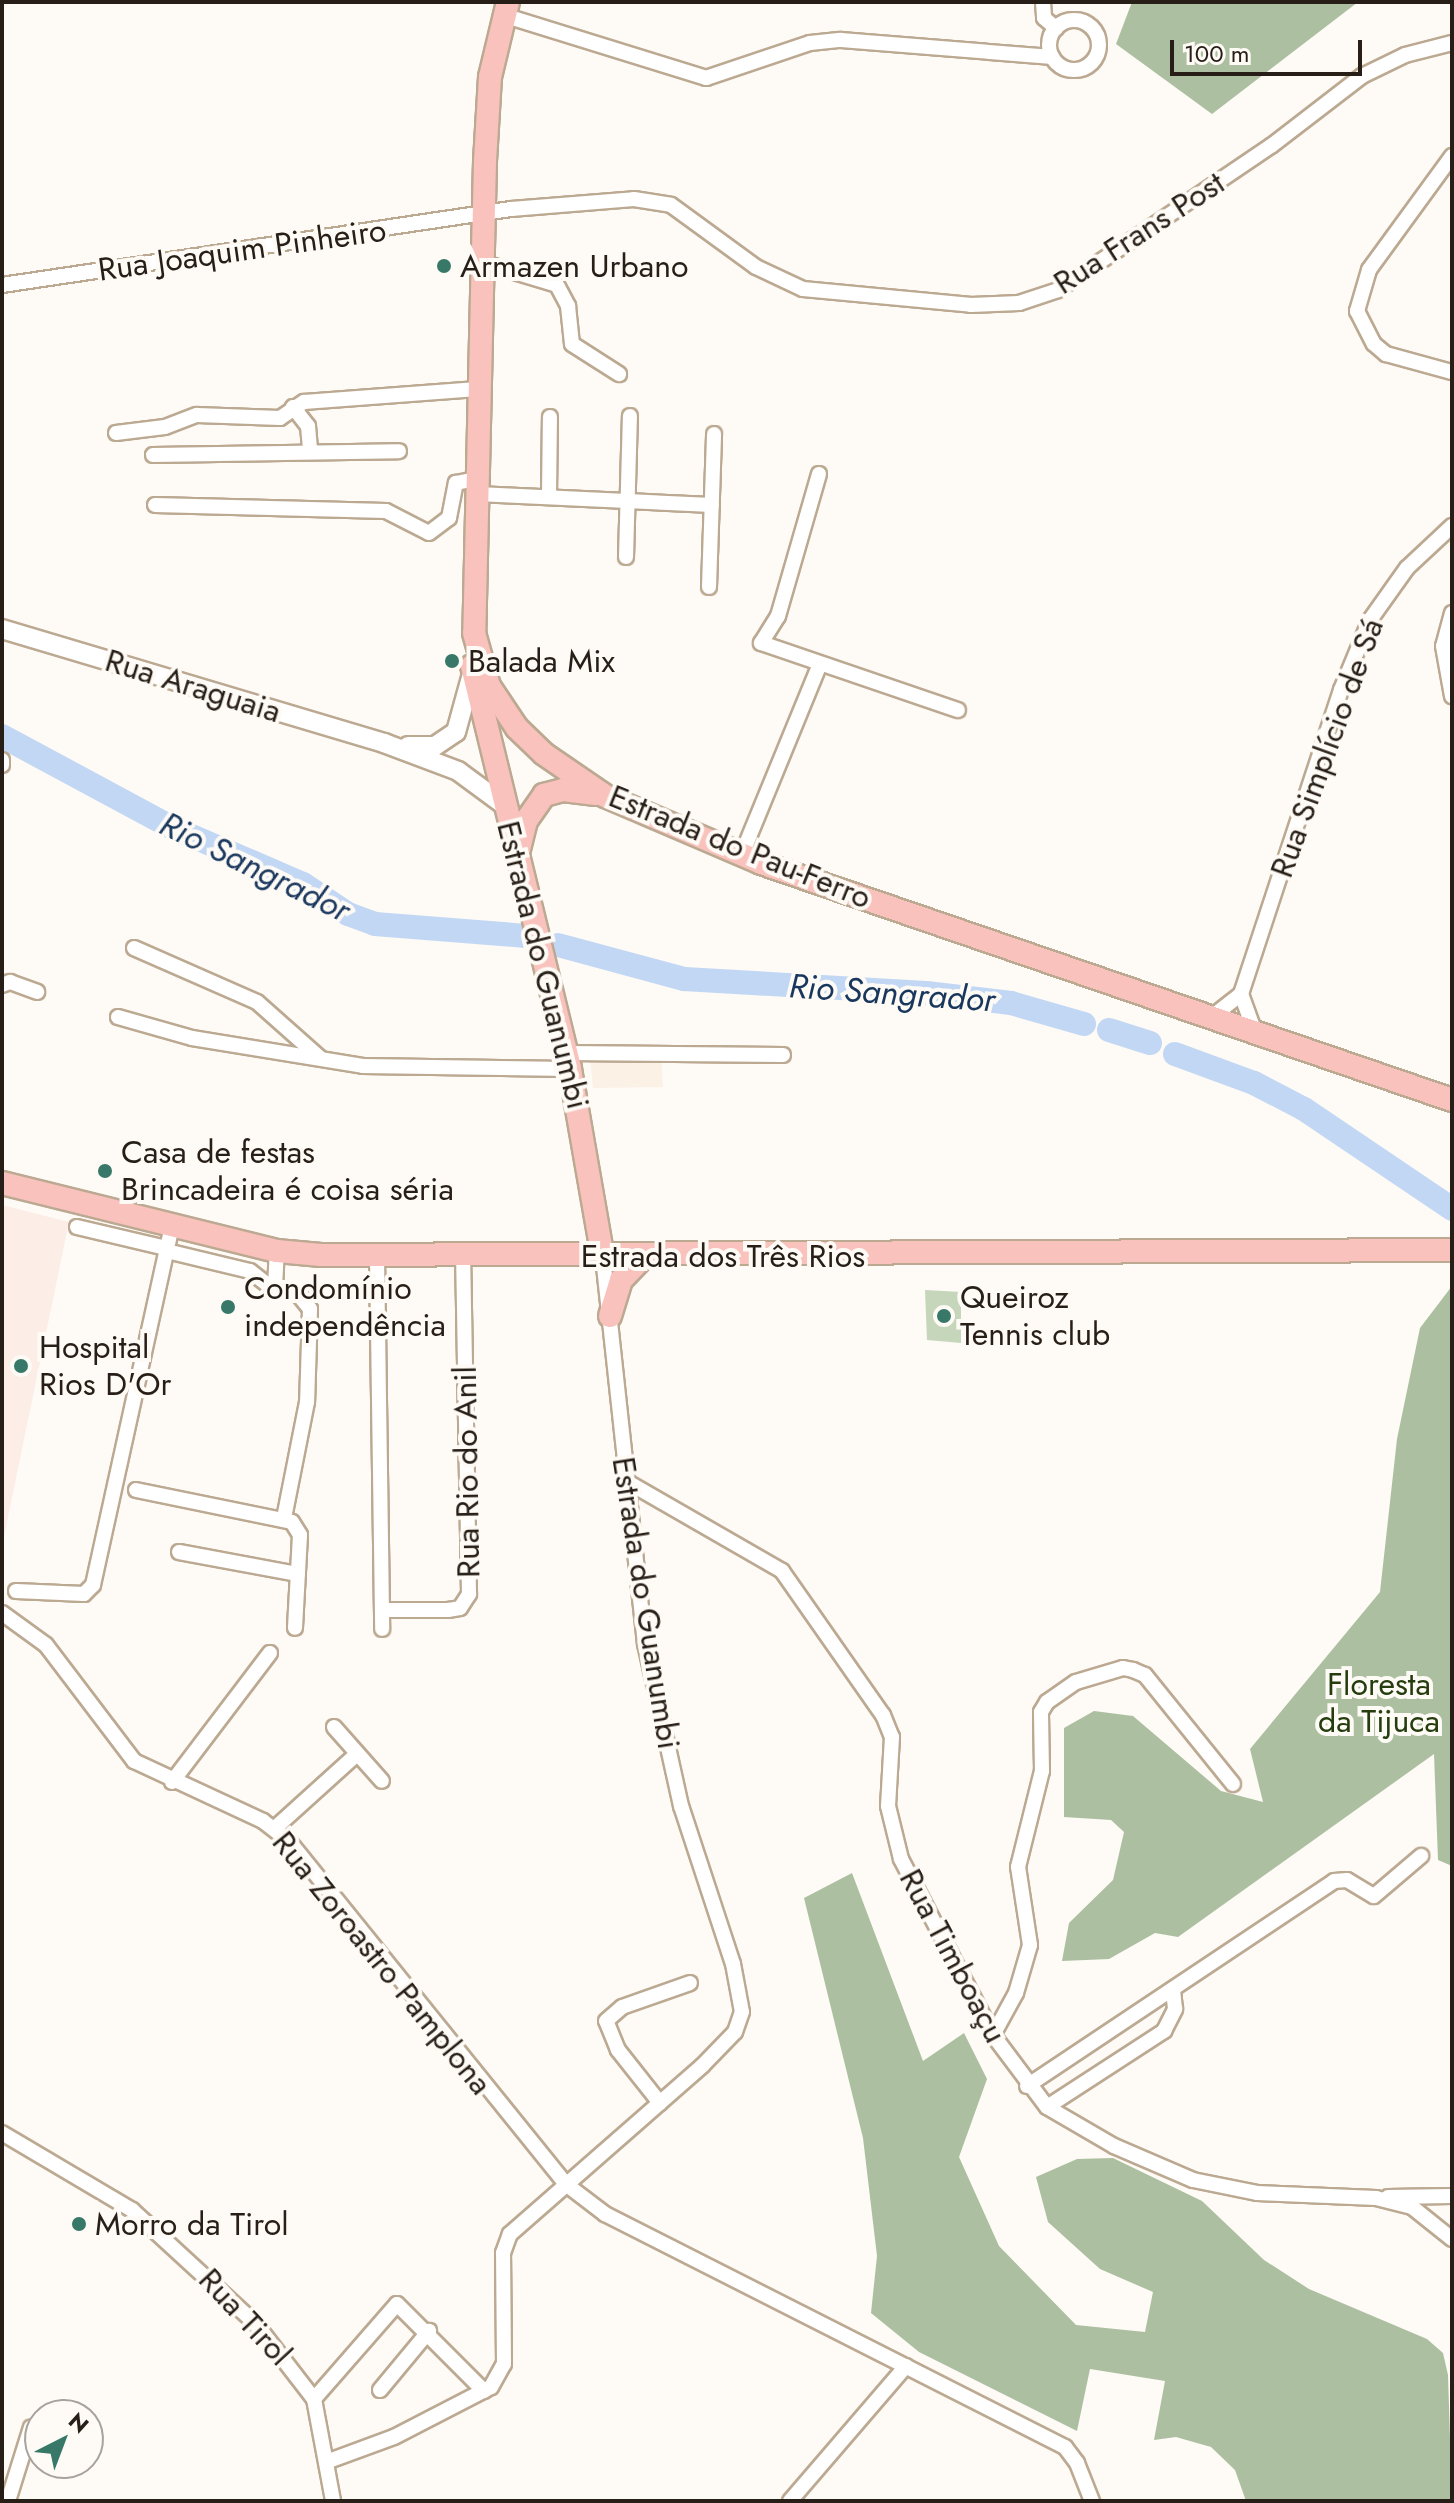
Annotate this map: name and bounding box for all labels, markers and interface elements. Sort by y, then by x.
scale bar [1174,24,1366,74]
text: 100 m [1184,36,1250,71]
street label: Rua Frans Post [1047,164,1231,302]
street label: Rua Joaquim Pinheiro [96,211,388,289]
place label: Armazen Urbano [460,247,688,285]
marker: Armazen Urbano [435,257,453,275]
street label: Rua Simplício de Sá [1262,613,1392,883]
street label: Rua Araguaia [101,641,285,731]
place label: Balada Mix [468,642,615,680]
marker: Balada Mix [443,652,461,670]
street label: Estrada do Pau-Ferro [603,777,877,917]
water label: Rio Sangrador [153,803,357,931]
street label: Estrada do Guanumbi [489,817,597,1113]
water label: Rio Sangrador [788,965,996,1021]
place label: Casa de festas Brincadeira é coisa séria [121,1134,454,1209]
marker: Casa de festas Brincadeira é coisa séria [96,1162,114,1180]
street label: Estrada dos Três Rios [581,1237,865,1275]
place label: Condomínio independência [244,1270,446,1345]
place label: Queiroz Tennis club [960,1279,1110,1354]
marker: Condomínio independência [219,1298,237,1316]
marker: Queiroz Tennis club [935,1307,953,1325]
place label: Hospital Rios D'Or [39,1329,171,1404]
marker: Hospital Rios D'Or [10,1355,32,1377]
street label: Rua Rio do Anil [446,1366,488,1578]
street label: Estrada do Guanumbi [604,1454,688,1752]
park label: Floresta da Tijuca [1318,1666,1440,1741]
street label: Rua Zoroastro Pamplona [264,1824,500,2102]
street label: Rua Timboaçu [891,1863,1015,2049]
place label: Morro da Tirol [95,2205,289,2243]
marker: Morro da Tirol [70,2215,88,2233]
street label: Rua Tirol [191,2261,299,2373]
north arrow [24,2399,104,2479]
text: N [62,2405,96,2440]

